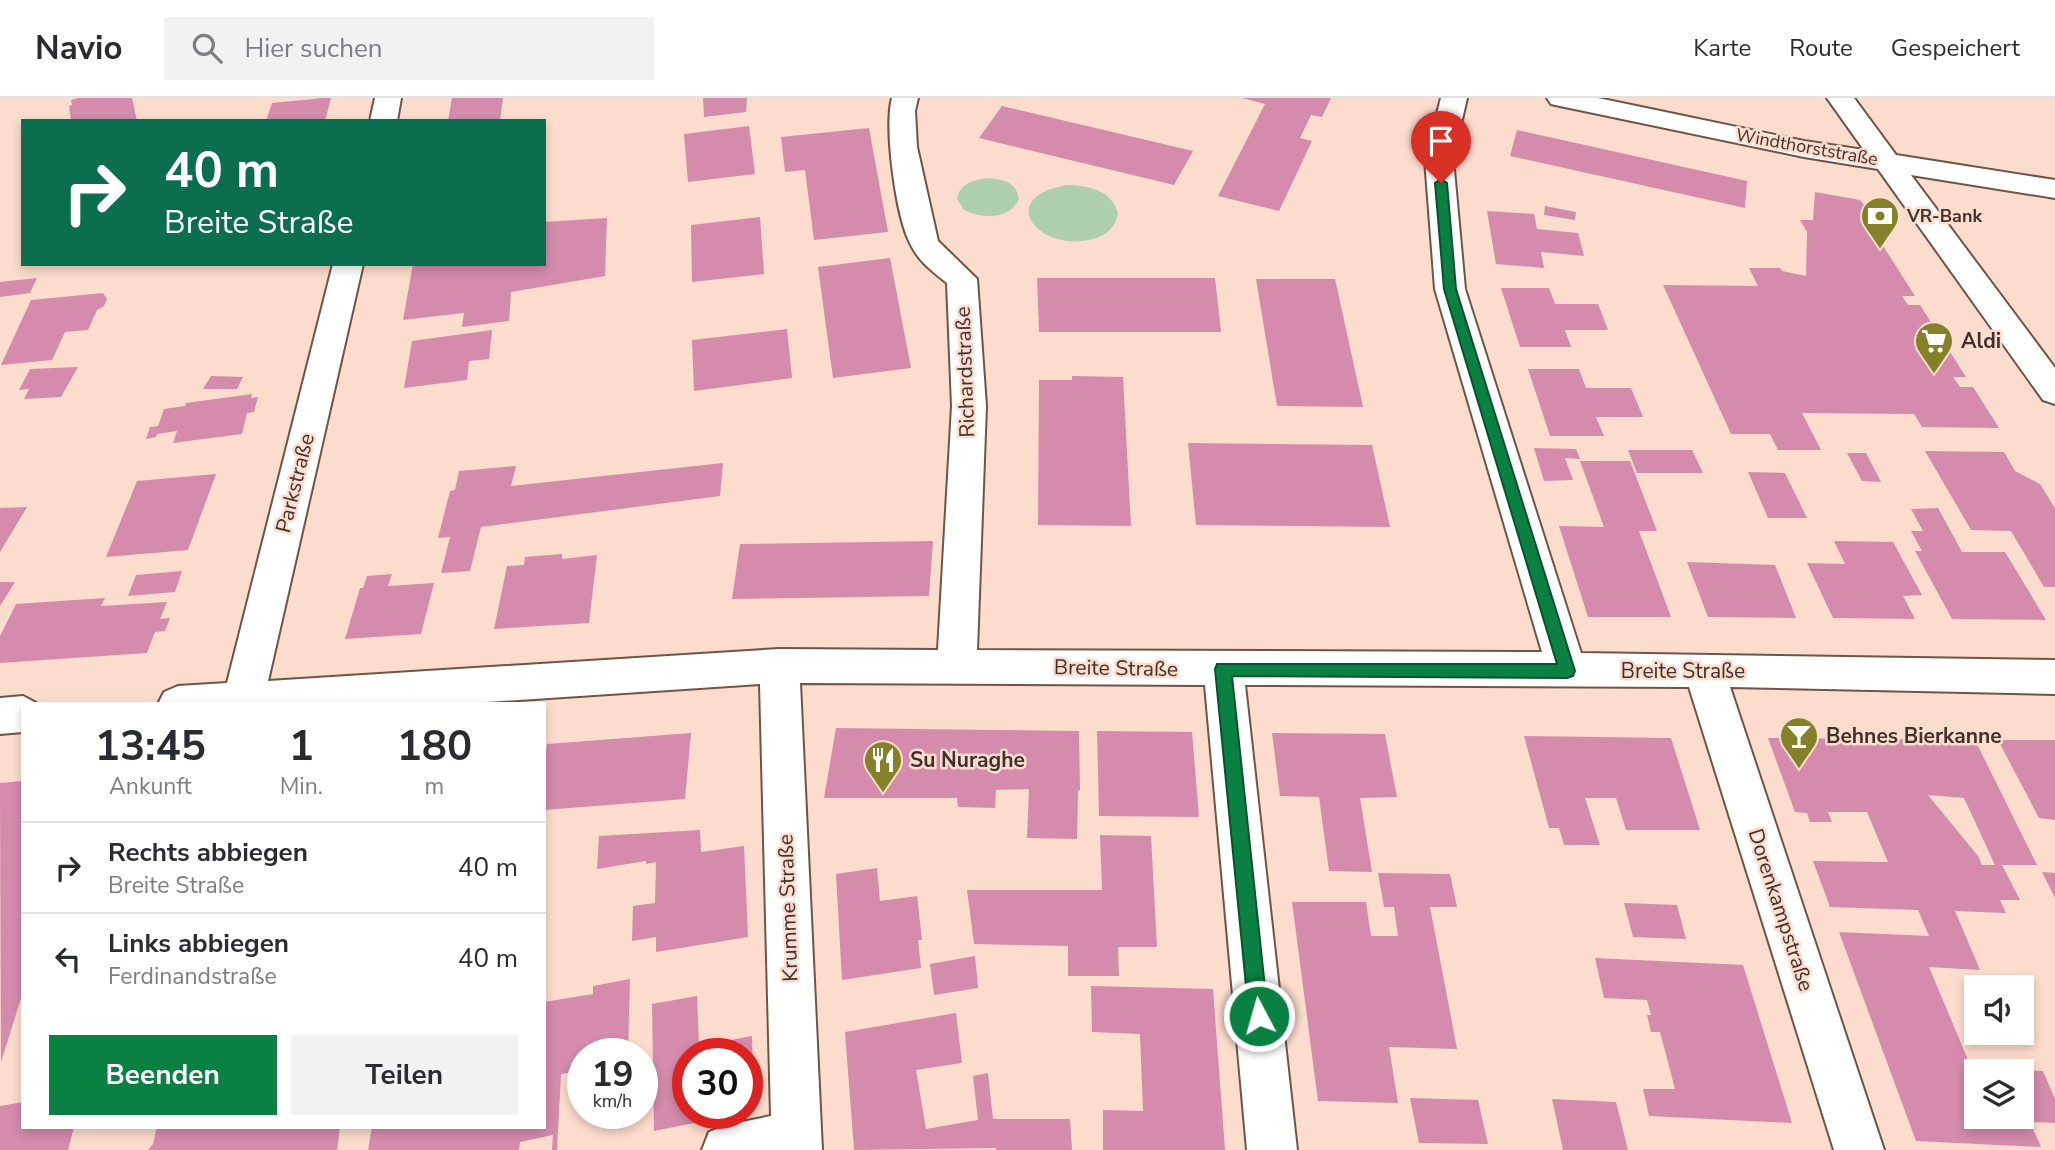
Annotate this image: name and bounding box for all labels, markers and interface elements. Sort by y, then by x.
search box [164,17,654,80]
text: Navio [35,26,122,71]
icon: search [188,29,226,67]
text: Hier suchen [244,31,383,66]
text: Karte [1693,32,1751,64]
text: Route [1789,32,1853,64]
text: Gespeichert [1891,32,2020,64]
pin [1411,111,1471,183]
icon: arrive [1422,122,1460,160]
street label: Windthorststraße [1734,123,1880,171]
text: 40 m [164,137,279,204]
icon: right [49,147,140,238]
bank icon: VR-Bank [1859,195,1901,250]
text: Breite Straße [164,201,353,244]
place label: VR-Bank [1906,204,1982,228]
street label: Richardstraße [949,306,981,438]
supermarket icon: Aldi [1913,320,1955,375]
place label: Aldi [1961,327,2001,355]
street label: Parkstraße [269,430,321,536]
street label: Breite Straße [1054,653,1178,683]
street label: Breite Straße [1621,657,1745,685]
bar icon: Behnes Bierkanne [1778,715,1820,770]
text: 13:45 [95,718,206,775]
text: 1 [289,718,314,775]
text: 180 [397,718,472,775]
place label: Behnes Bierkanne [1826,722,2002,750]
restaurant icon: Su Nuraghe [862,739,904,794]
place label: Su Nuraghe [910,746,1025,774]
text: Ankunft [109,771,192,802]
text: Min. [280,771,323,802]
text: m [425,771,444,802]
street label: Dorenkampstraße [1742,825,1820,995]
street label: Krumme Straße [771,834,805,982]
text: Rechts abbiegen [108,835,308,870]
icon: right [49,849,87,887]
text: 40 m [458,850,518,885]
text: Breite Straße [108,870,244,901]
text: Links abbiegen [108,926,289,961]
icon: left [49,940,87,978]
text: 40 m [458,941,518,976]
text: Ferdinandstraße [108,961,277,992]
map controls [1964,975,2034,1129]
button: sound [1964,975,2034,1045]
position arrow [1222,979,1296,1053]
button: Beenden [49,1035,277,1115]
button: Teilen [291,1035,518,1115]
speed limit sign: 30 [672,1038,763,1129]
text: 19 [591,1051,634,1098]
button: layers [1964,1059,2034,1129]
text: km/h [593,1089,632,1113]

